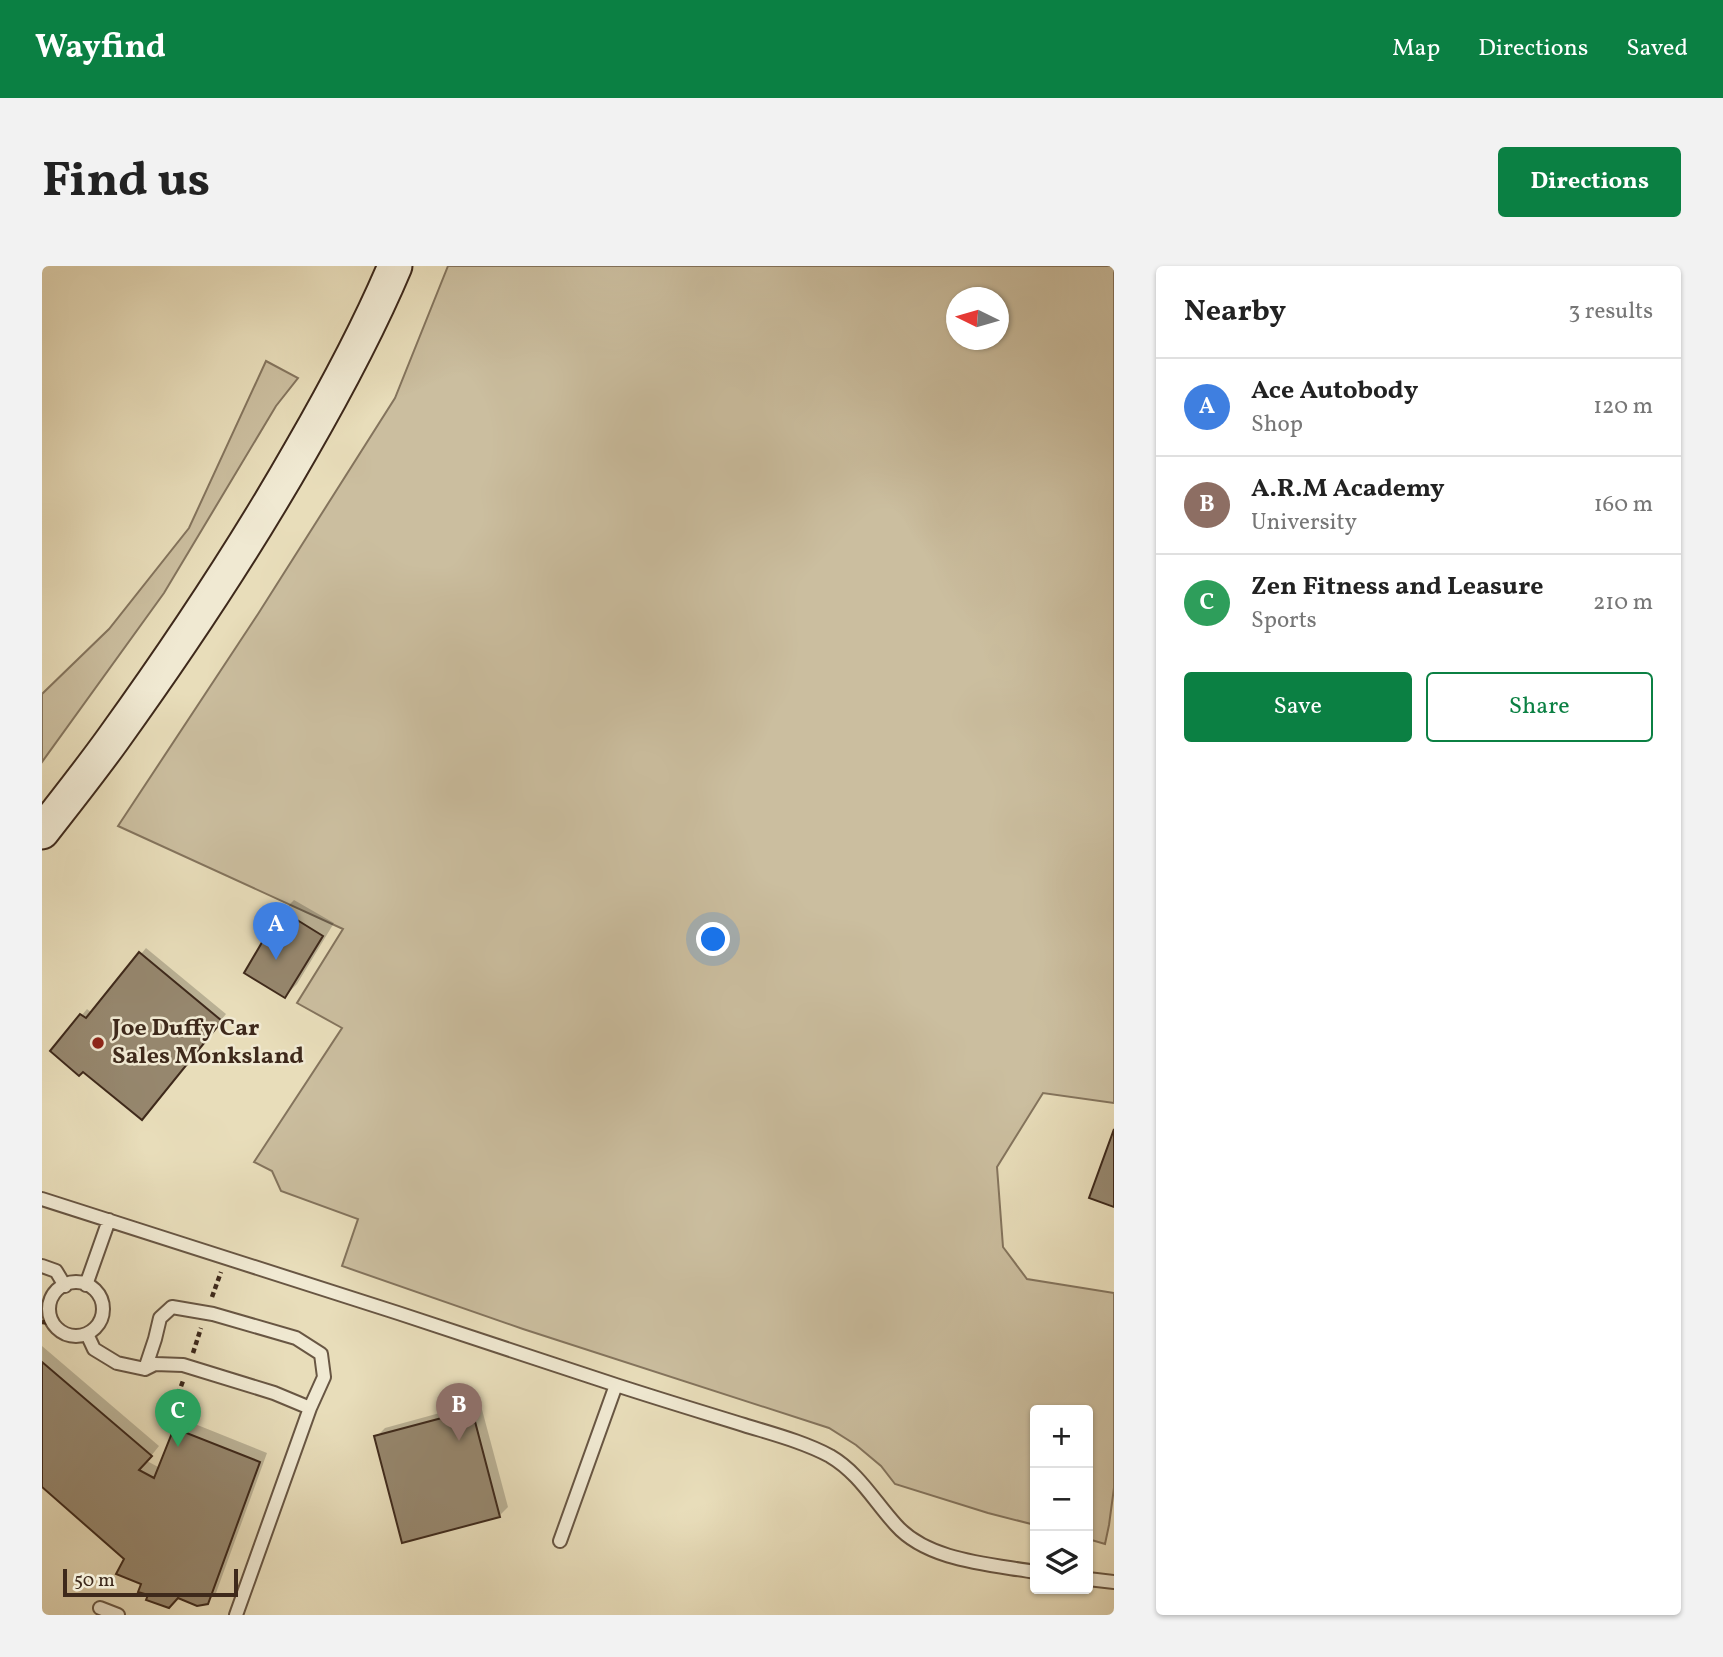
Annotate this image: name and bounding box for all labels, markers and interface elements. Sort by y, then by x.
text: Wayfind [35,26,166,72]
text: Map [1392,32,1440,66]
text: Directions [1478,32,1588,66]
text: Saved [1626,32,1688,66]
button: Directions [1498,147,1681,217]
text: Find us [42,148,210,217]
north arrow [946,287,1009,350]
text: Nearby [1184,291,1286,333]
text: 3 results [1568,296,1653,328]
text: Ace Autobody [1251,373,1418,409]
text: A [1199,391,1215,423]
text: 120 m [1593,391,1653,423]
text: Shop [1251,409,1303,441]
text: A.R.M Academy [1251,471,1445,507]
text: B [1199,489,1215,521]
text: 160 m [1594,489,1653,521]
text: University [1251,507,1357,539]
text: Zen Fitness and Leasure [1251,569,1544,605]
text: C [1200,587,1214,619]
text: 210 m [1593,587,1653,619]
text: Sports [1251,605,1317,637]
button: Save [1184,672,1412,742]
button: Share [1426,672,1653,742]
pin: A [253,902,299,960]
your location [696,922,730,956]
place label: Joe Duffy Car Sales Monksland [111,1012,304,1074]
marker: Joe Duffy Car Sales Monksland [90,1035,106,1051]
pin: B [436,1383,482,1441]
pin: C [155,1389,201,1447]
map controls [1030,1405,1093,1594]
button: + [1030,1405,1093,1468]
button: − [1030,1468,1093,1531]
button: layers [1030,1531,1093,1594]
scale bar [63,1566,238,1598]
text: 50 m [74,1568,115,1594]

